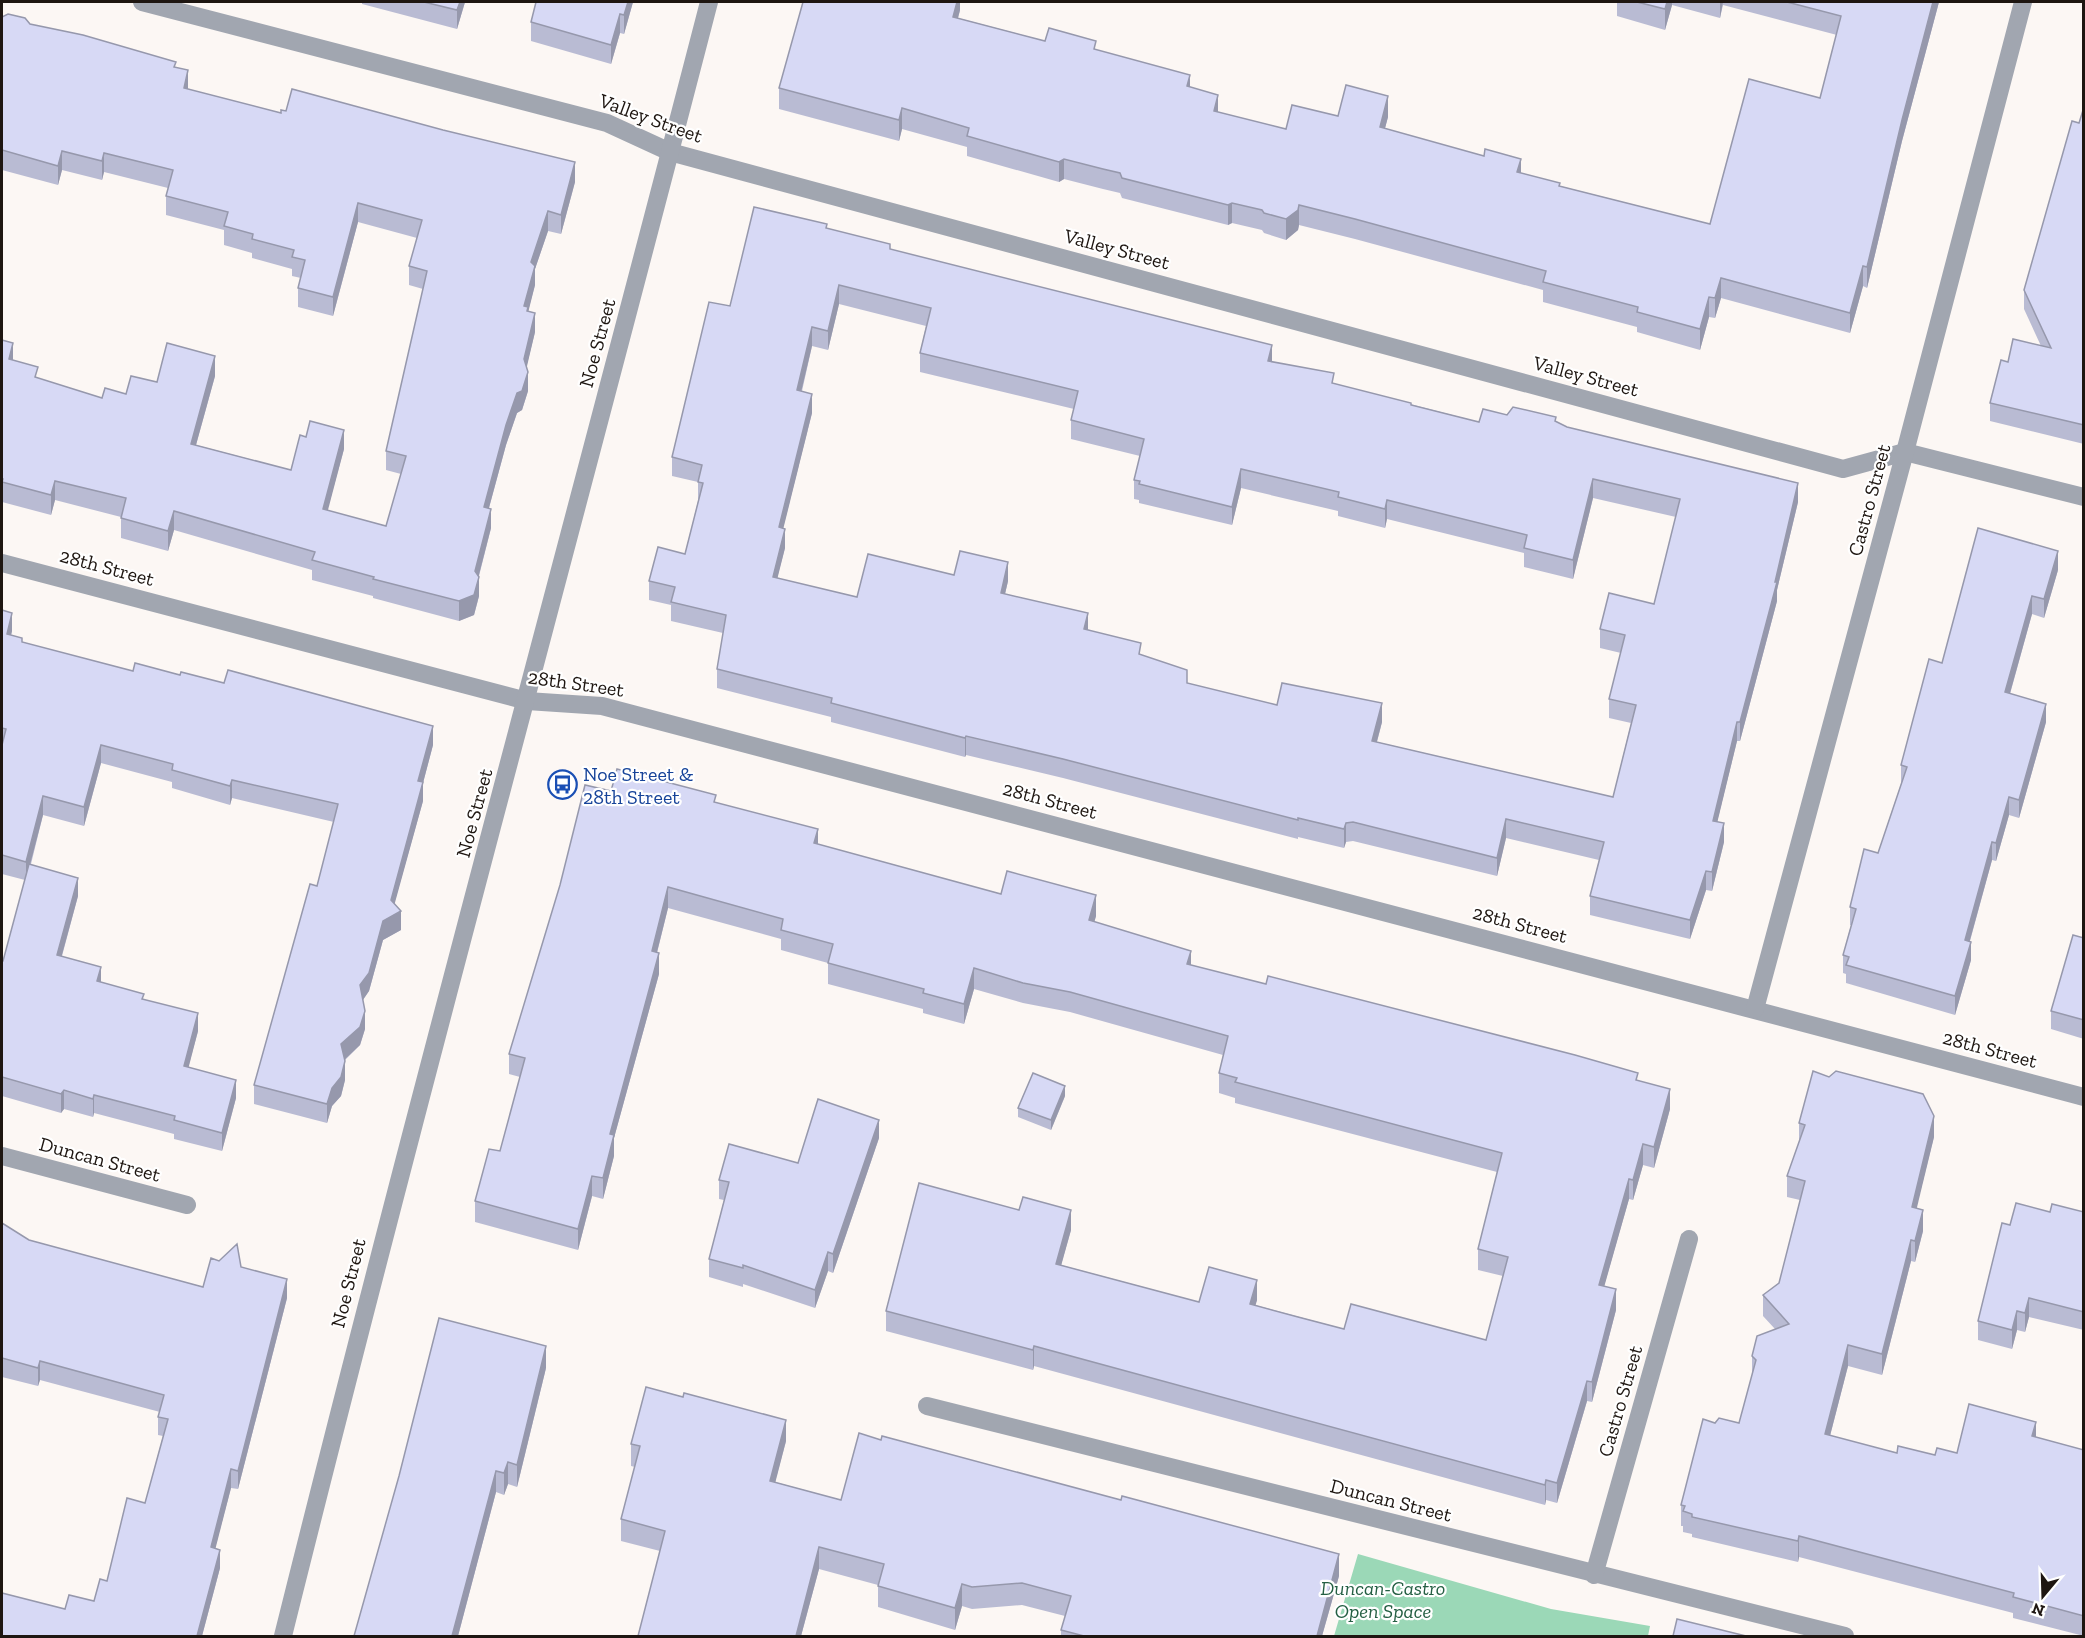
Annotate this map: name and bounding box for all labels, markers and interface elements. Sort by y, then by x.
street label: Valley Street [595,88,706,148]
street label: Valley Street [1061,223,1173,275]
street label: Noe Street [574,295,621,390]
street label: Valley Street [1530,350,1642,402]
street label: Castro Street [1843,441,1896,558]
street label: 28th Street [57,543,157,591]
street label: 28th Street [526,664,626,702]
place label: Noe Street & 28th Street [583,762,694,809]
street label: Noe Street [451,765,498,860]
bus stop icon: Noe Street & 28th Street [546,769,578,801]
street label: 28th Street [1000,776,1100,824]
street label: 28th Street [1470,900,1570,948]
street label: 28th Street [1940,1025,2040,1073]
street label: Duncan Street [37,1131,164,1187]
street label: Noe Street [325,1235,371,1330]
street label: Castro Street [1593,1342,1647,1459]
street label: Duncan Street [1328,1473,1455,1527]
north arrow [2013,1566,2073,1626]
park label: Duncan-Castro Open Space [1321,1576,1445,1623]
text: N [2029,1599,2047,1621]

